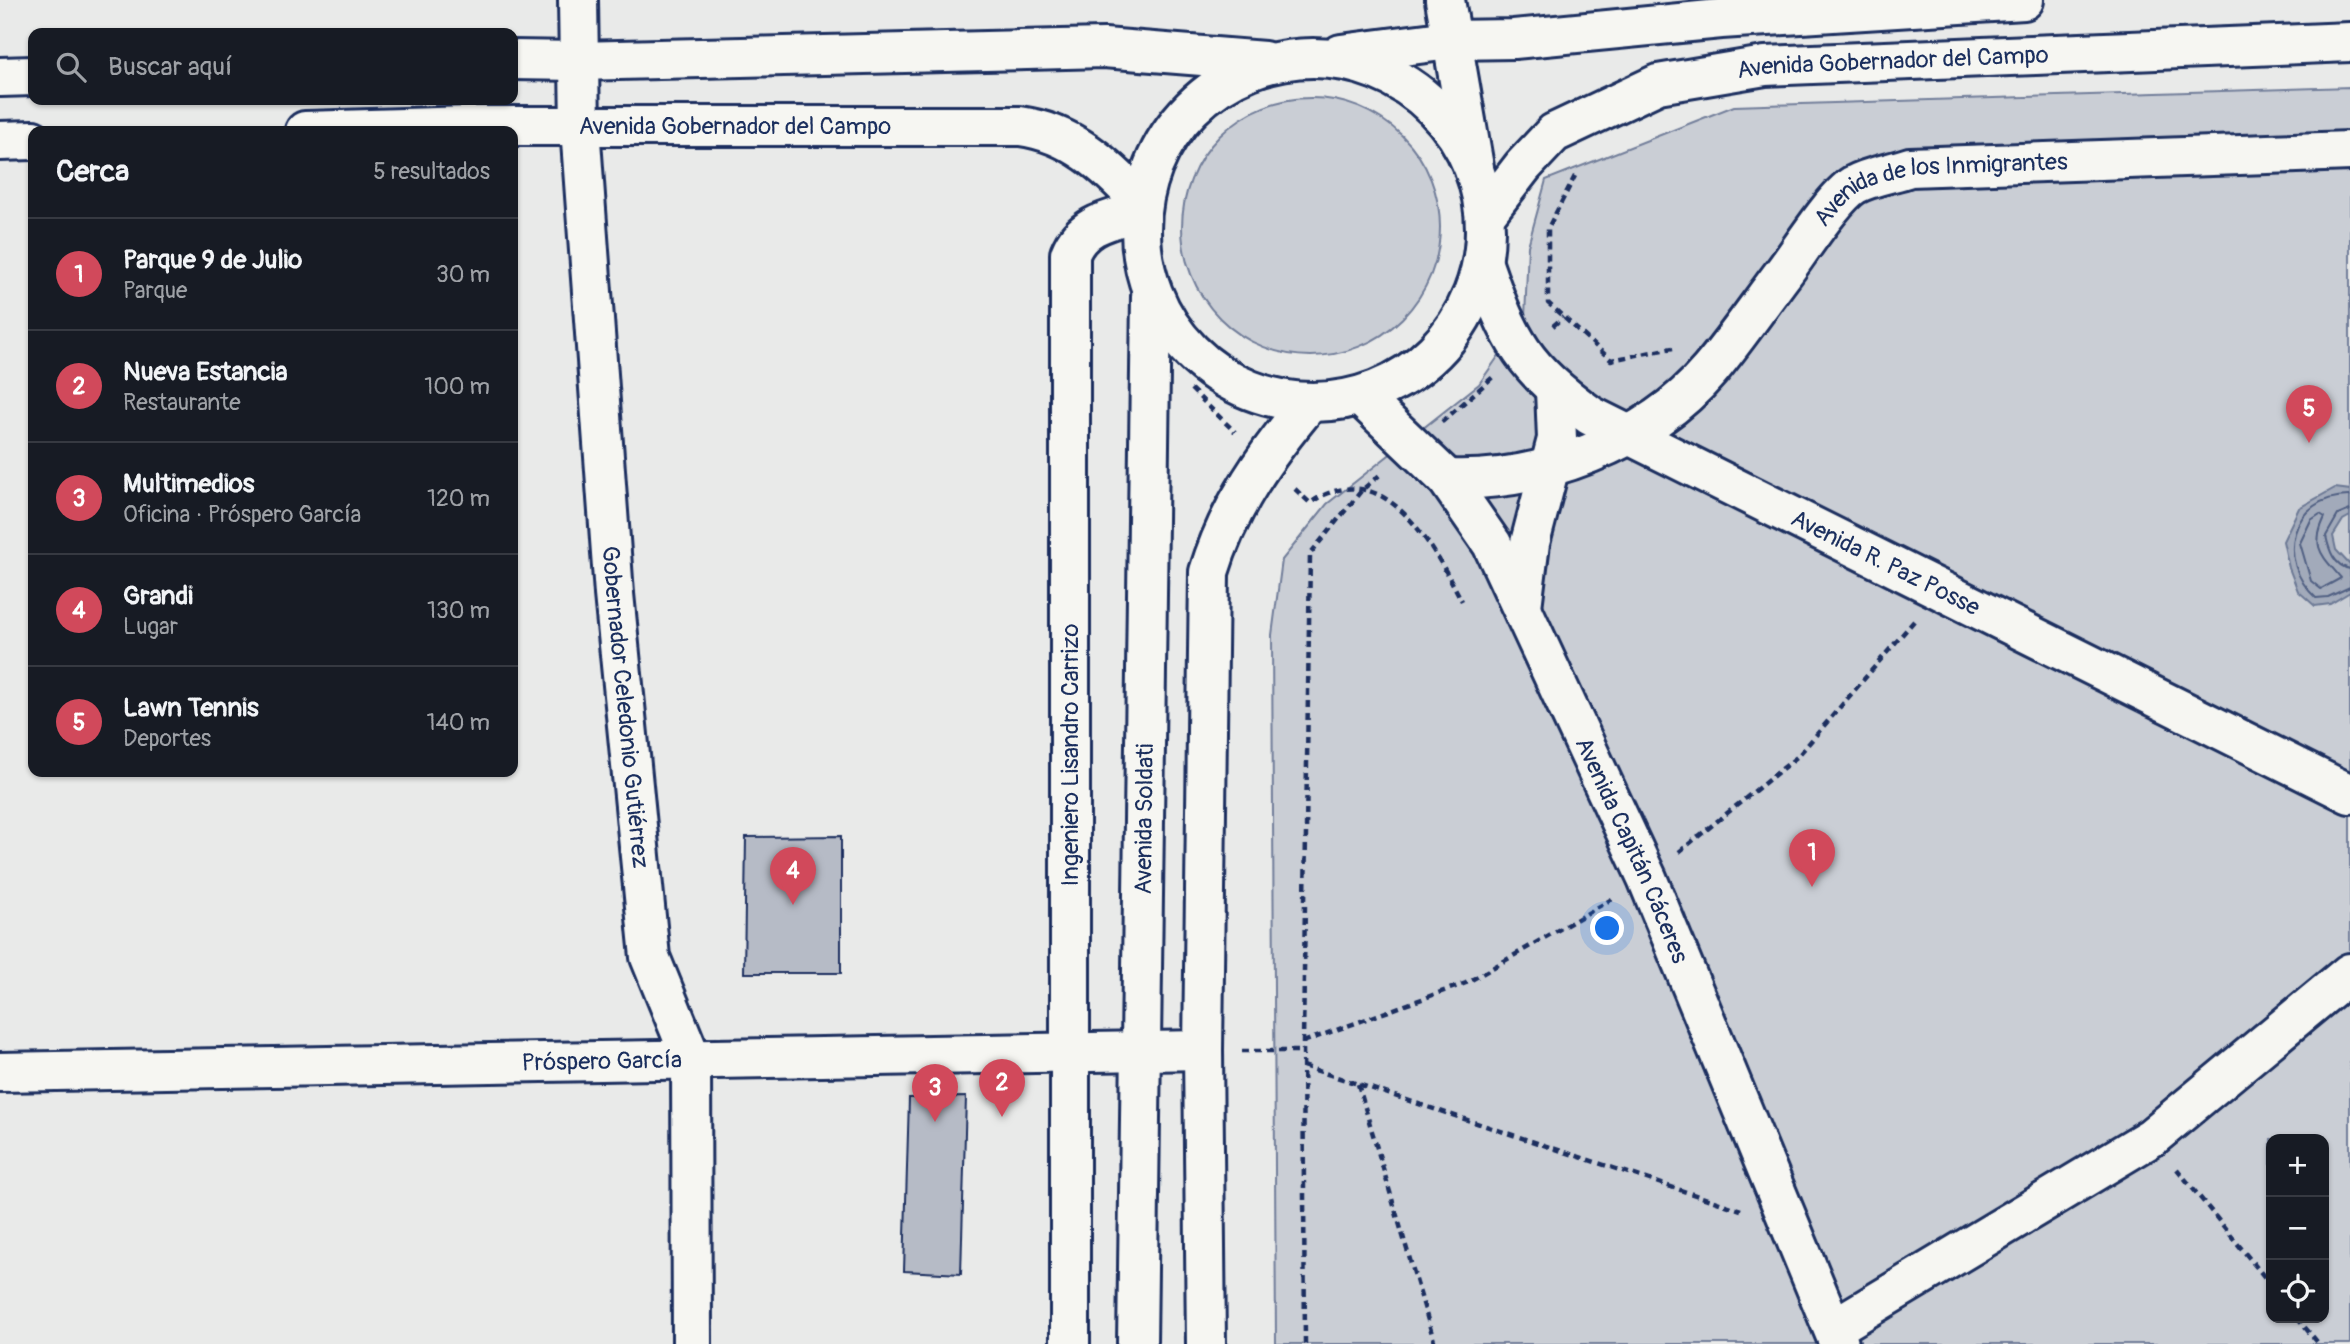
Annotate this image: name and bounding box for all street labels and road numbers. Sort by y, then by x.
street label: Avenida Gobernador del Campo [1735,40,2049,86]
street label: Avenida Gobernador del Campo [579,112,891,141]
street label: Avenida de los Inmigrantes [1808,147,2068,232]
street label: Avenida R. Paz Posse [1786,504,1985,622]
street label: Gobernador Celedonio Gutiérrez [596,545,655,870]
street label: Ingeniero Lisandro Carrizo [1056,623,1085,886]
street label: Avenida Capitán Cáceres [1569,733,1695,968]
street label: Avenida Soldati [1129,743,1160,895]
street label: Próspero García [521,1046,682,1077]

